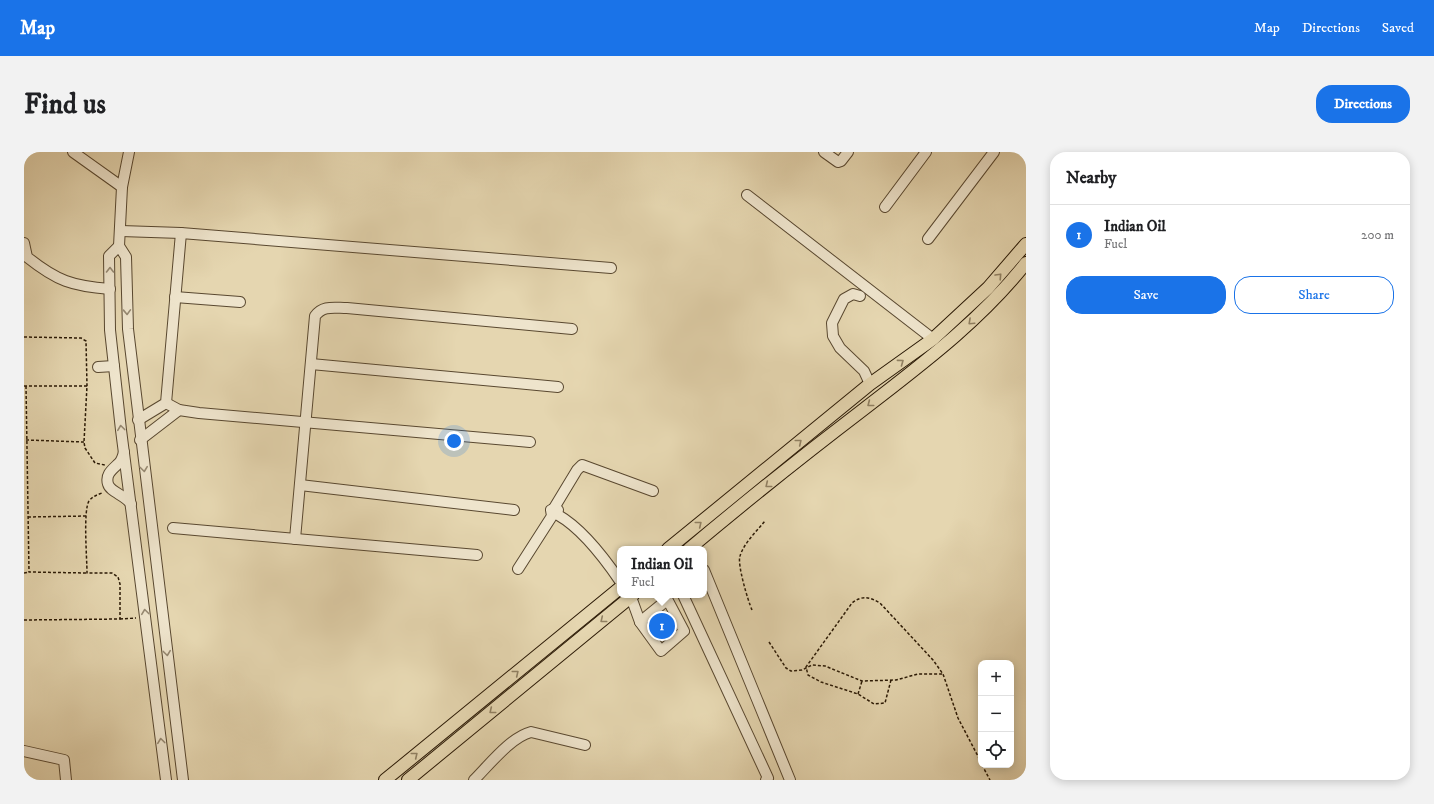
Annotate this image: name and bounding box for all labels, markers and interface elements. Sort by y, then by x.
text: Map [20,17,55,40]
text: Map [1254,19,1280,37]
text: Directions [1302,19,1360,37]
text: Saved [1382,19,1414,37]
button: Directions [1316,85,1410,123]
text: Find us [24,87,106,122]
text: Nearby [1066,167,1116,189]
text: Indian Oil [1104,217,1166,236]
text: 1 [1077,227,1081,243]
text: 200 m [1361,227,1394,243]
text: Fuel [1104,236,1127,252]
one-way arrow [105,267,114,273]
one-way arrow [994,273,1002,281]
button: Save [1066,276,1226,314]
button: Share [1234,276,1394,314]
one-way arrow [123,309,132,315]
one-way arrow [968,318,975,325]
one-way arrow [897,360,904,367]
one-way arrow [867,400,874,407]
one-way arrow [117,425,126,431]
your location [444,431,464,451]
one-way arrow [795,440,802,447]
one-way arrow [139,466,148,472]
one-way arrow [765,480,772,487]
one-way arrow [694,522,701,529]
popup [617,546,707,598]
text: Indian Oil [631,555,693,574]
text: Fuel [631,574,654,590]
one-way arrow [141,609,150,615]
pin: 1 [649,611,675,641]
one-way arrow [600,615,608,622]
one-way arrow [163,650,172,656]
map controls [978,660,1014,768]
button: + [978,660,1014,696]
one-way arrow [512,671,519,678]
button: − [978,696,1014,732]
one-way arrow [489,707,496,714]
button: locate [978,732,1014,768]
one-way arrow [157,738,166,744]
one-way arrow [411,753,418,760]

